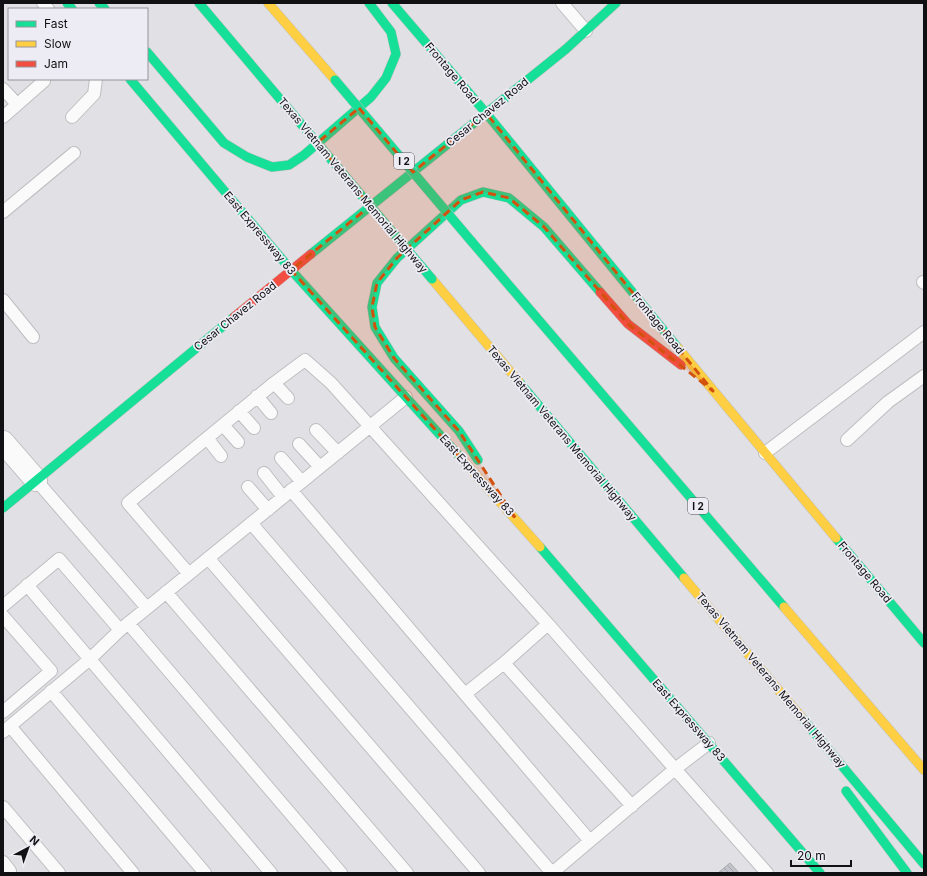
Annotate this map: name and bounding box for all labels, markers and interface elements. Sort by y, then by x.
legend [8,8,148,80]
text: Fast [44,16,68,31]
text: Slow [44,36,72,51]
street label: Frontage Road [422,39,482,107]
text: Jam [44,56,68,71]
street label: Cesar Chavez Road [443,74,531,150]
street label: Texas Vietnam Veterans Memorial Highway [275,94,431,276]
road number: I 2 [394,153,414,169]
street label: East Expressway 83 [221,188,299,278]
street label: Cesar Chavez Road [191,278,279,354]
street label: Frontage Road [629,289,687,357]
street label: Texas Vietnam Veterans Memorial Highway [484,342,640,524]
street label: East Expressway 83 [437,431,517,519]
road number: I 2 [688,498,708,514]
street label: Frontage Road [835,538,895,606]
street label: Texas Vietnam Veterans Memorial Highway [693,589,849,771]
street label: East Expressway 83 [649,676,729,764]
north arrow [8,828,48,868]
text: N [27,832,42,848]
scale bar [791,842,851,868]
text: 20 m [797,848,826,863]

